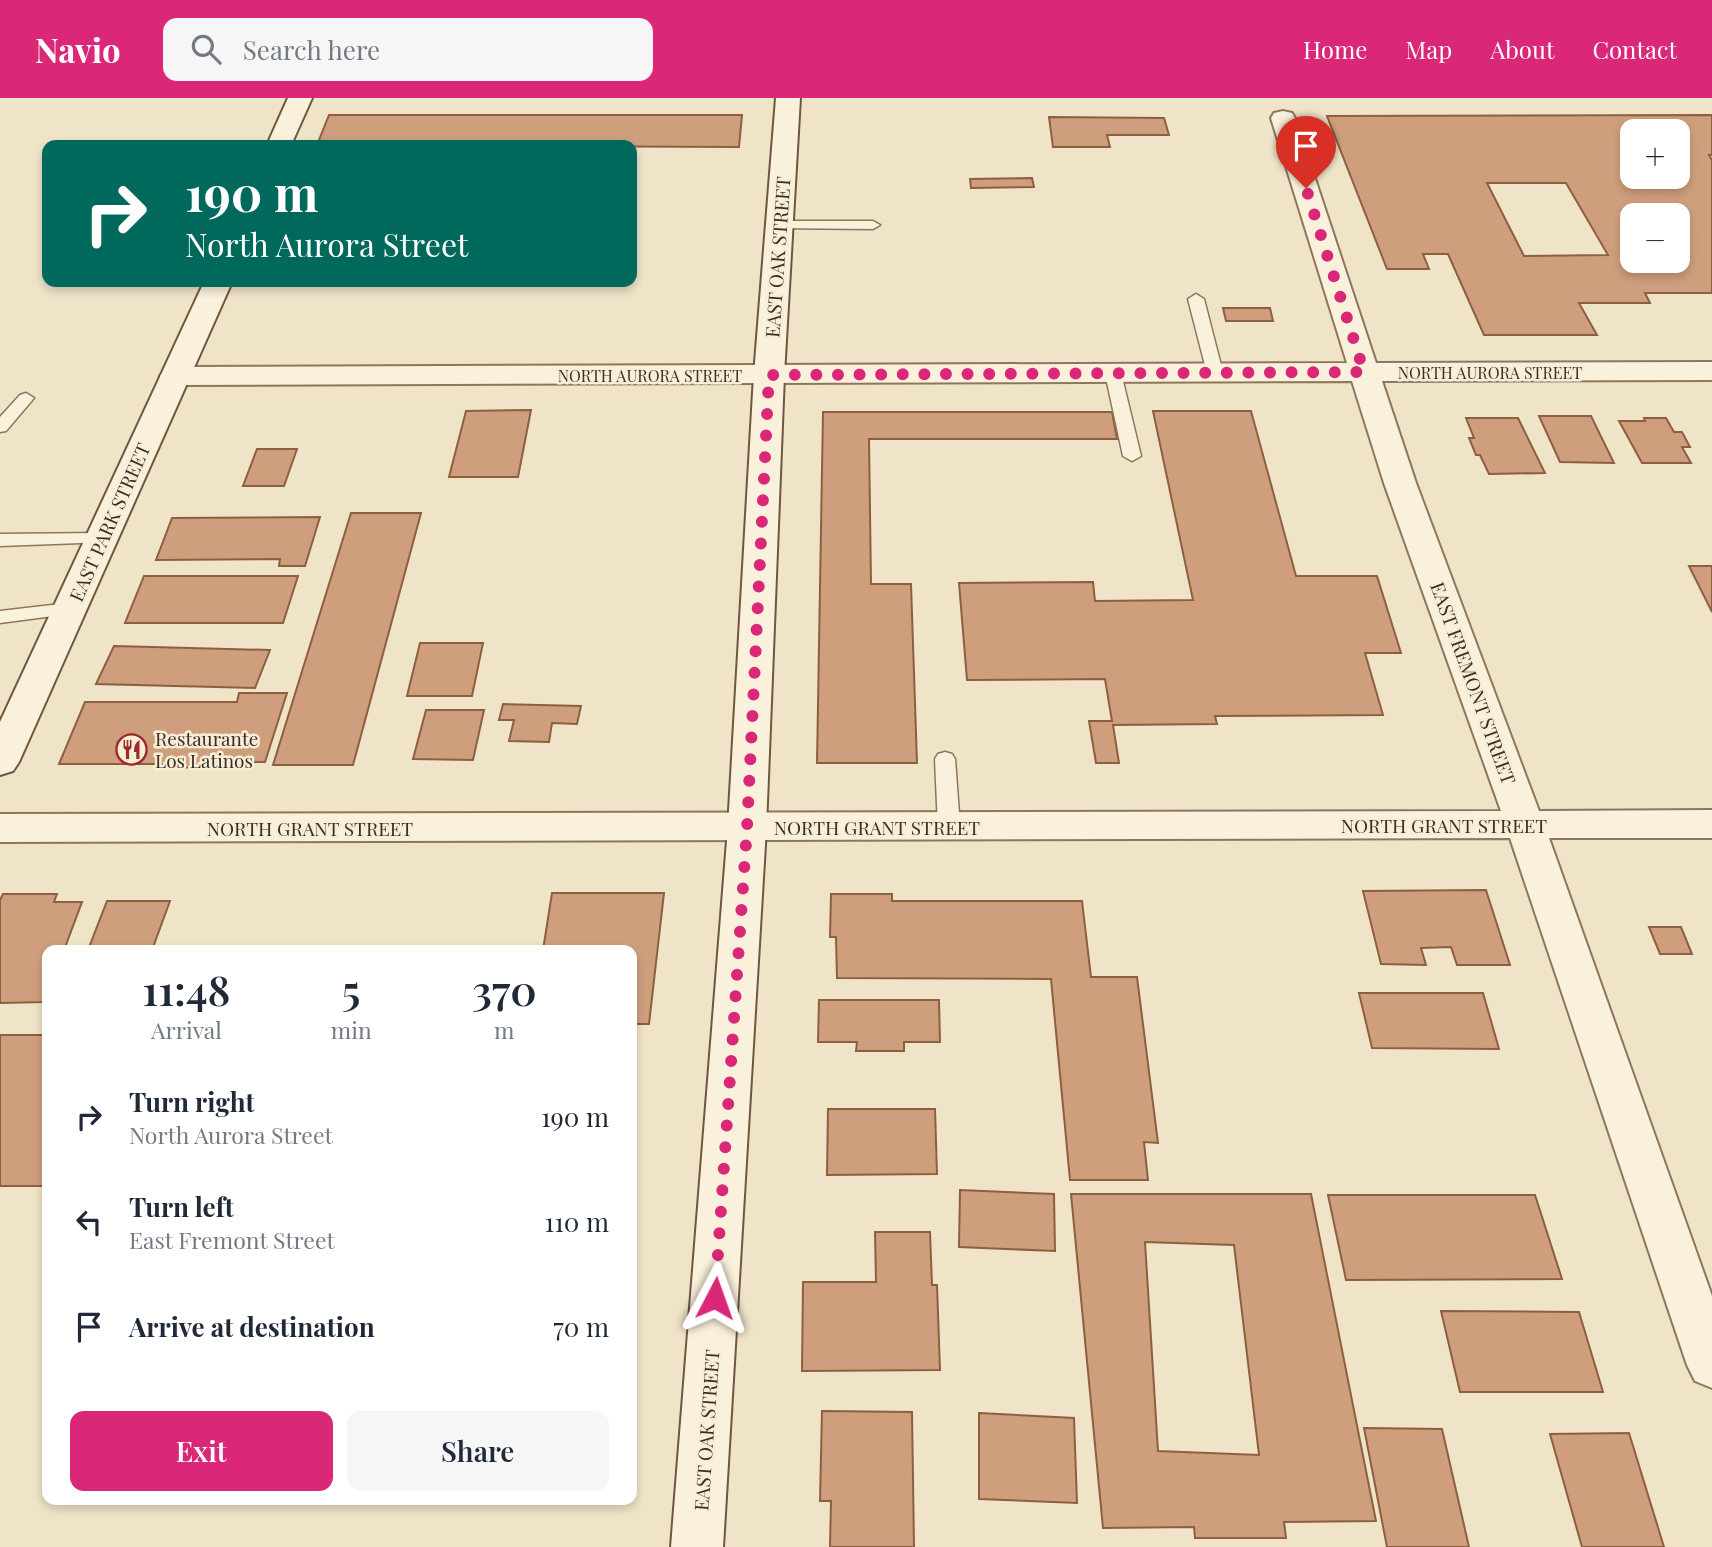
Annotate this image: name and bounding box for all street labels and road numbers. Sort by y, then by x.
street label: EAST OAK STREET [758,175,796,339]
street label: NORTH AURORA STREET [1398,362,1582,383]
street label: NORTH AURORA STREET [558,365,742,386]
street label: EAST PARK STREET [62,439,156,605]
street label: EAST FREMONT STREET [1425,578,1523,788]
street label: NORTH GRANT STREET [1341,812,1547,838]
street label: NORTH GRANT STREET [774,814,980,840]
street label: NORTH GRANT STREET [207,815,413,841]
street label: EAST OAK STREET [687,1348,725,1512]

